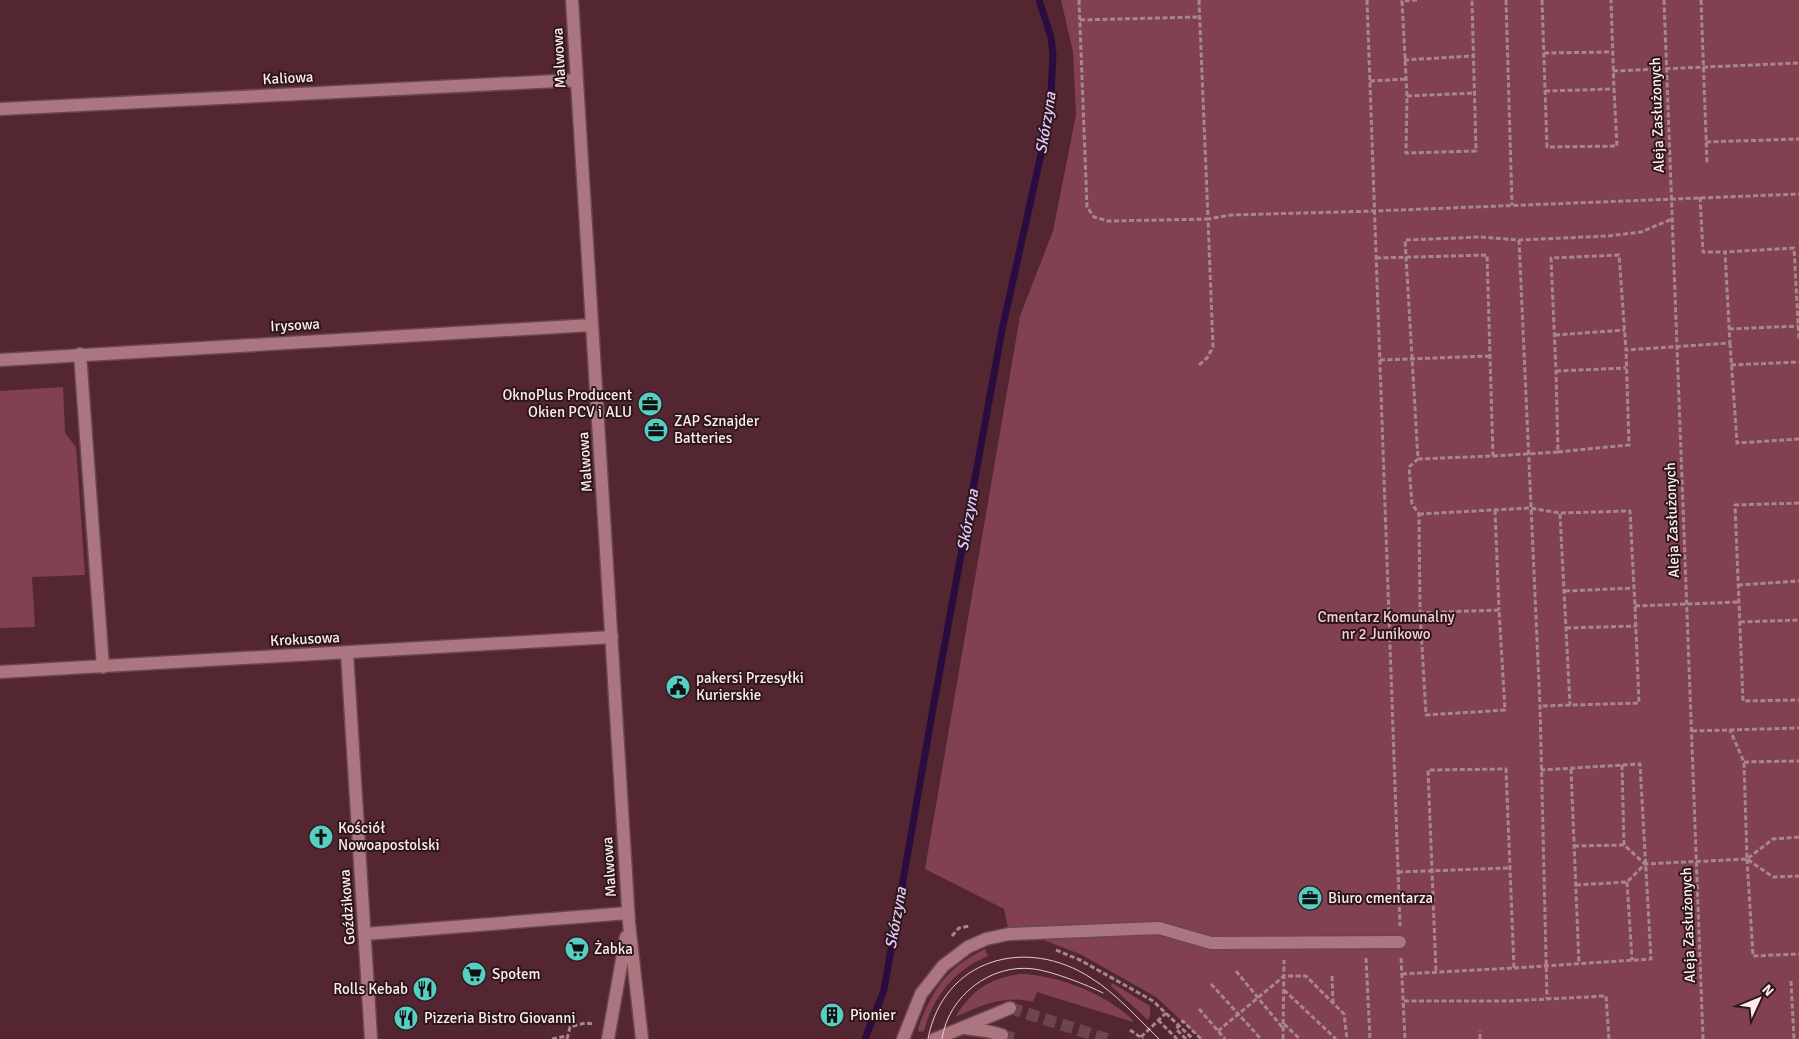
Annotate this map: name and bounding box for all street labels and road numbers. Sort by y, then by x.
street label: Malwowa [548,27,570,89]
street label: Aleja Zasłużonych [1646,57,1668,173]
street label: Kaliowa [262,68,314,88]
street label: Irysowa [270,315,320,335]
street label: Malwowa [574,431,596,493]
street label: Aleja Zasłużonych [1661,462,1683,578]
street label: Krokusowa [270,628,340,650]
street label: Malwowa [598,836,620,898]
street label: Aleja Zasłużonych [1677,867,1699,983]
street label: Goździkowa [335,869,359,945]

